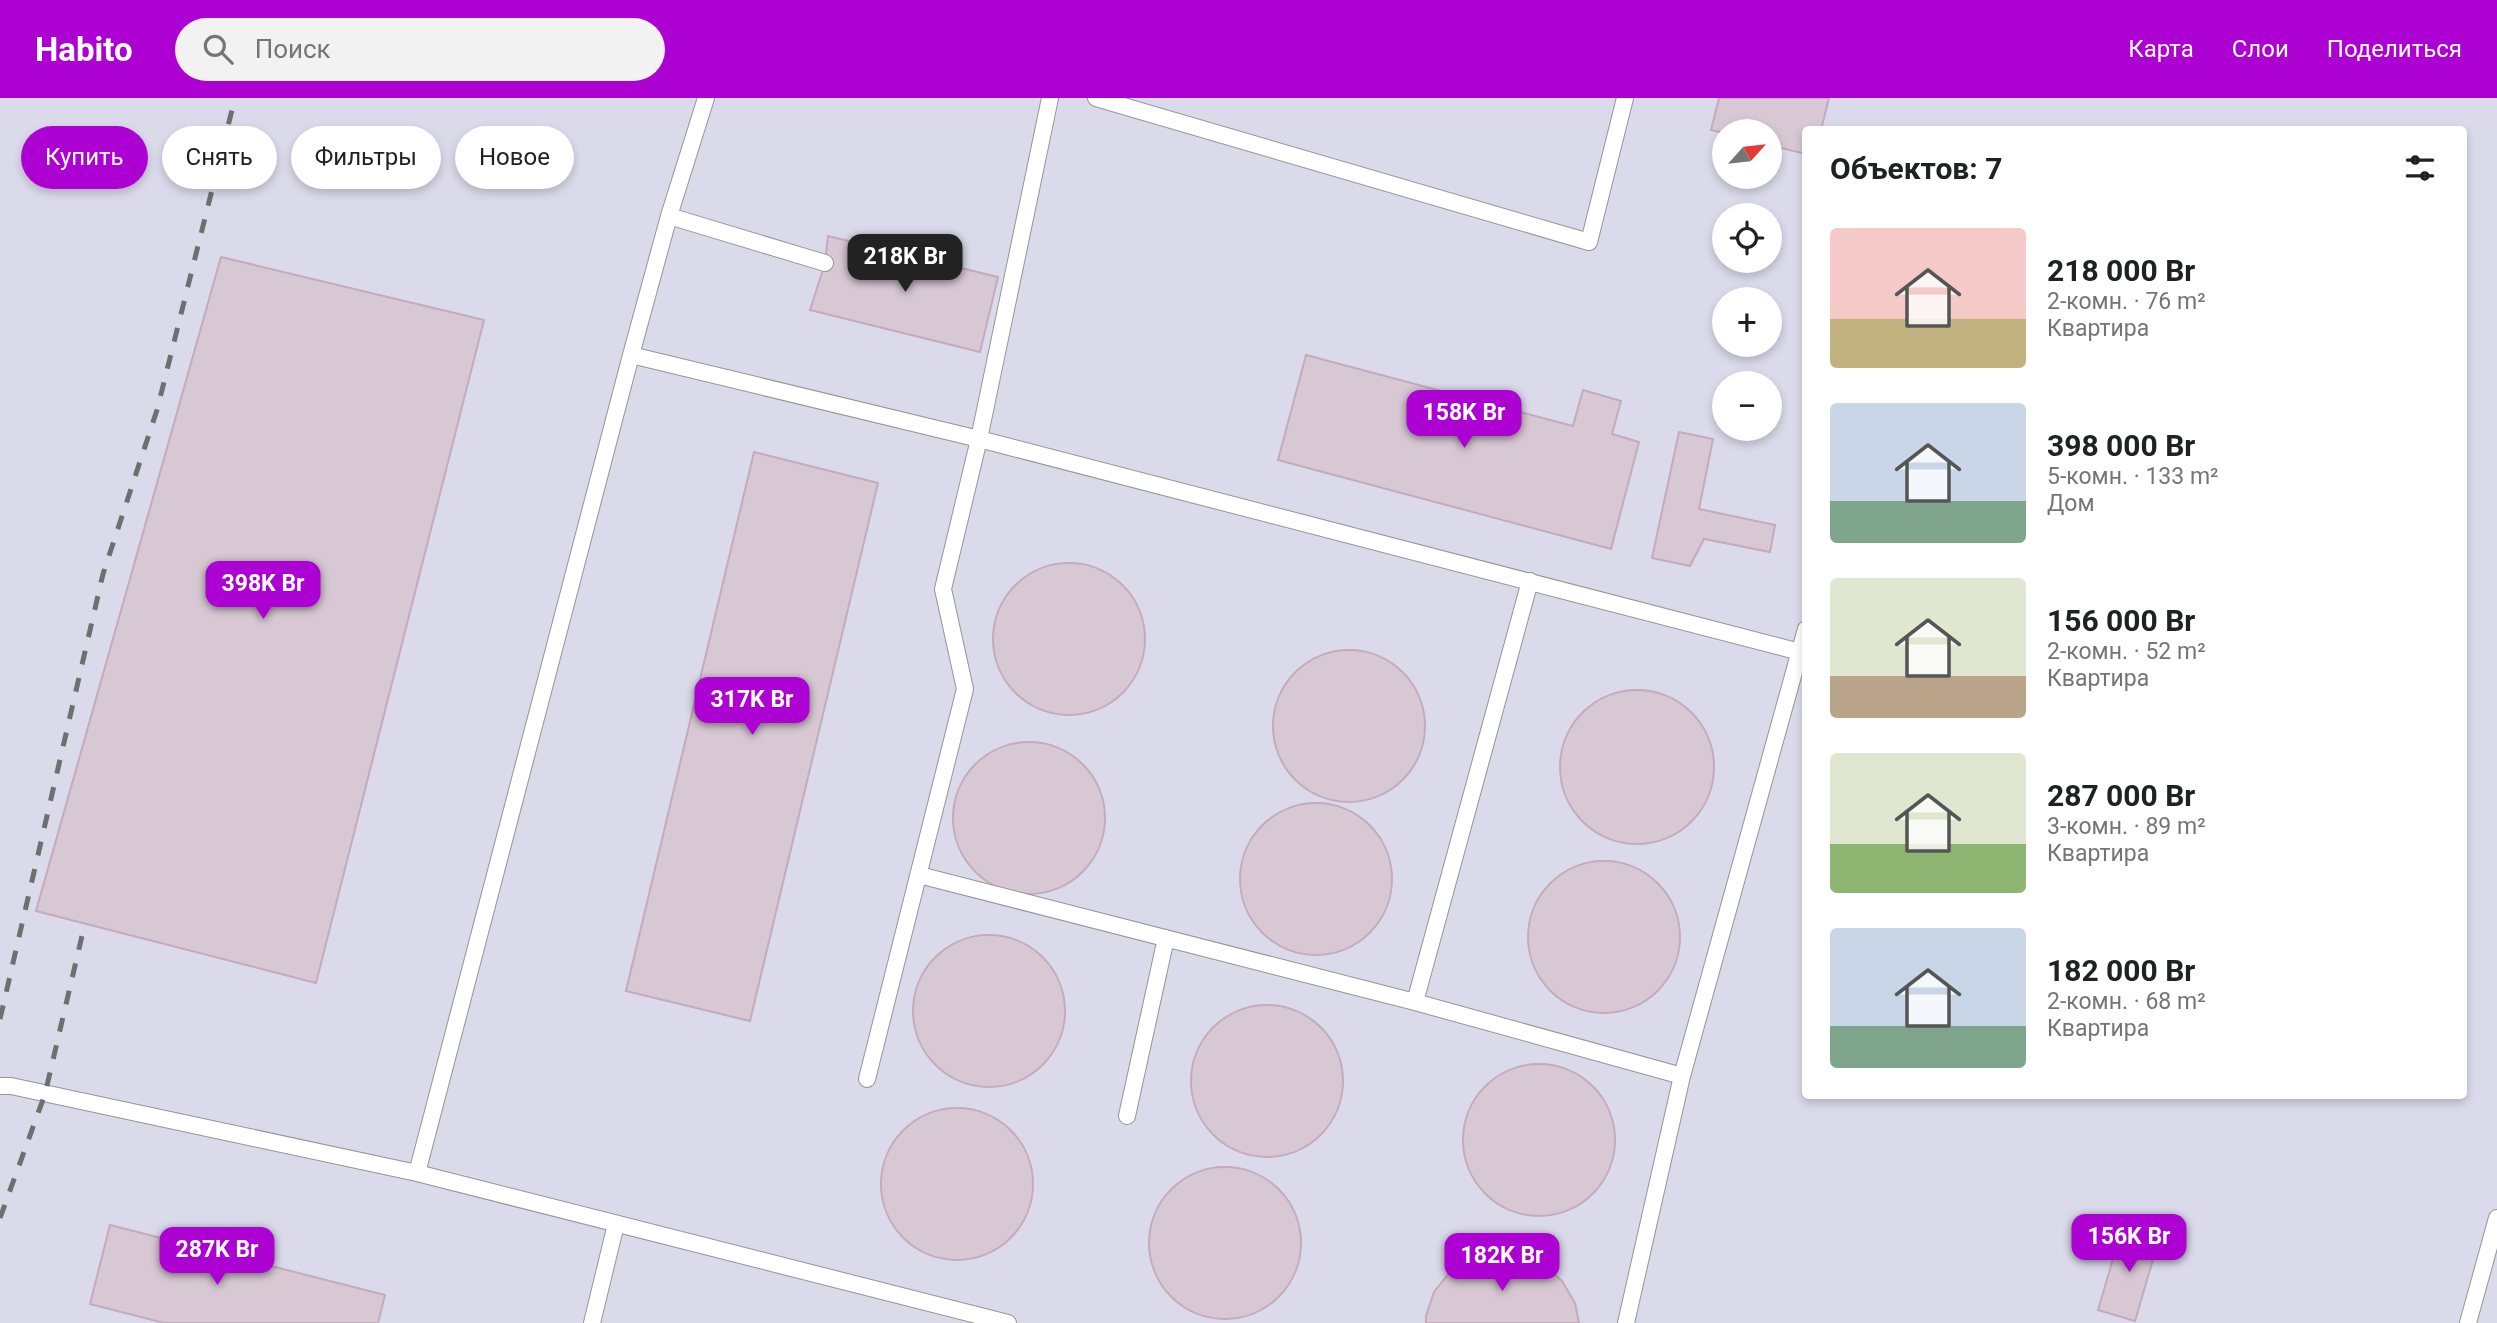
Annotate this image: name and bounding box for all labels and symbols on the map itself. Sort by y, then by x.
north arrow [1712,119,1782,189]
pin: 218K Br [840,234,970,294]
pin: 158K Br [1399,390,1529,450]
pin: 398K Br [198,561,328,621]
pin: 317K Br [687,678,817,737]
pin: 156K Br [2064,1214,2194,1274]
pin: 287K Br [152,1228,282,1287]
pin: 182K Br [1437,1234,1567,1293]

